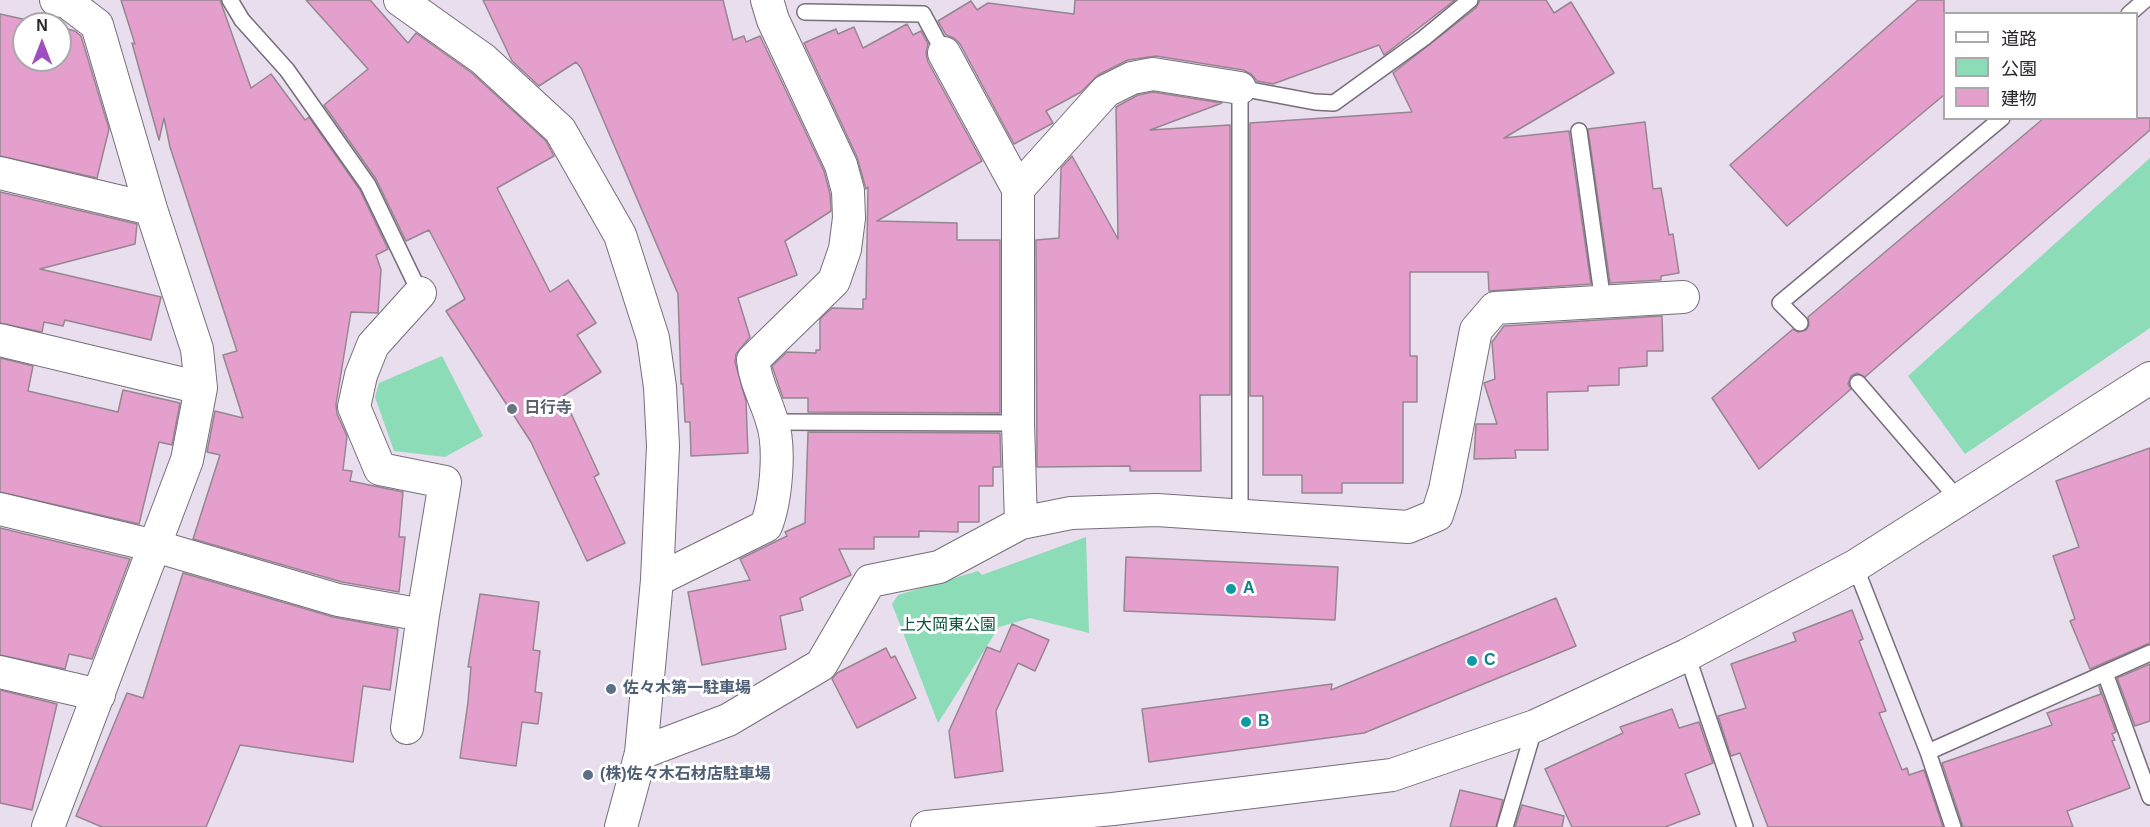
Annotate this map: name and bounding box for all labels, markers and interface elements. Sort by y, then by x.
north arrow [12,12,72,72]
legend [1943,12,2138,120]
text: N [36,17,48,34]
text: 道路 [2001,29,2037,49]
text: 公園 [2001,59,2037,79]
text: 建物 [2001,89,2037,109]
place label: 日行寺 [524,399,572,419]
marker: 日行寺 [505,402,519,416]
place label: A [1243,579,1255,599]
marker: A [1224,582,1238,596]
park label: 上大岡東公園 [900,616,996,636]
place label: C [1484,651,1496,671]
marker: C [1465,654,1479,668]
place label: 佐々木第一駐車場 [623,679,751,699]
marker: 佐々木第一駐車場 [604,682,618,696]
place label: B [1258,712,1270,732]
marker: B [1239,715,1253,729]
place label: (株)佐々木石材店駐車場 [600,765,771,785]
marker: (株)佐々木石材店駐車場 [581,768,595,782]

